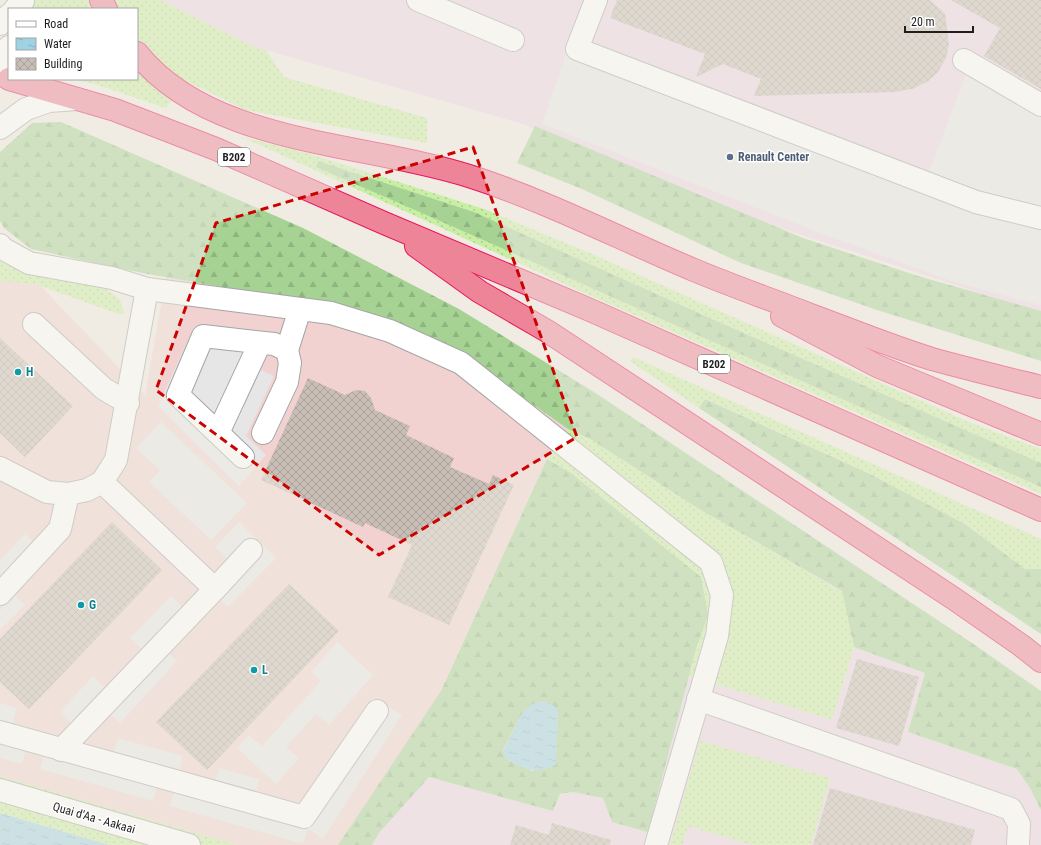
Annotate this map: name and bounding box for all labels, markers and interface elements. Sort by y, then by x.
legend [8,8,138,80]
scale bar [905,8,973,34]
text: 20 m [911,15,935,29]
text: Road [44,17,68,31]
text: Water [44,37,72,51]
text: Building [44,57,82,71]
road number: B202 [218,148,250,166]
place label: Renault Center [738,150,809,164]
marker: Renault Center [725,152,735,162]
road number: B202 [698,355,730,373]
place label: H [26,365,33,379]
marker: H [13,367,23,377]
place label: G [89,598,96,612]
marker: G [76,600,86,610]
place label: L [262,663,268,677]
marker: L [249,665,259,675]
street label: Quai d'Aa - Aakaai [51,800,137,836]

